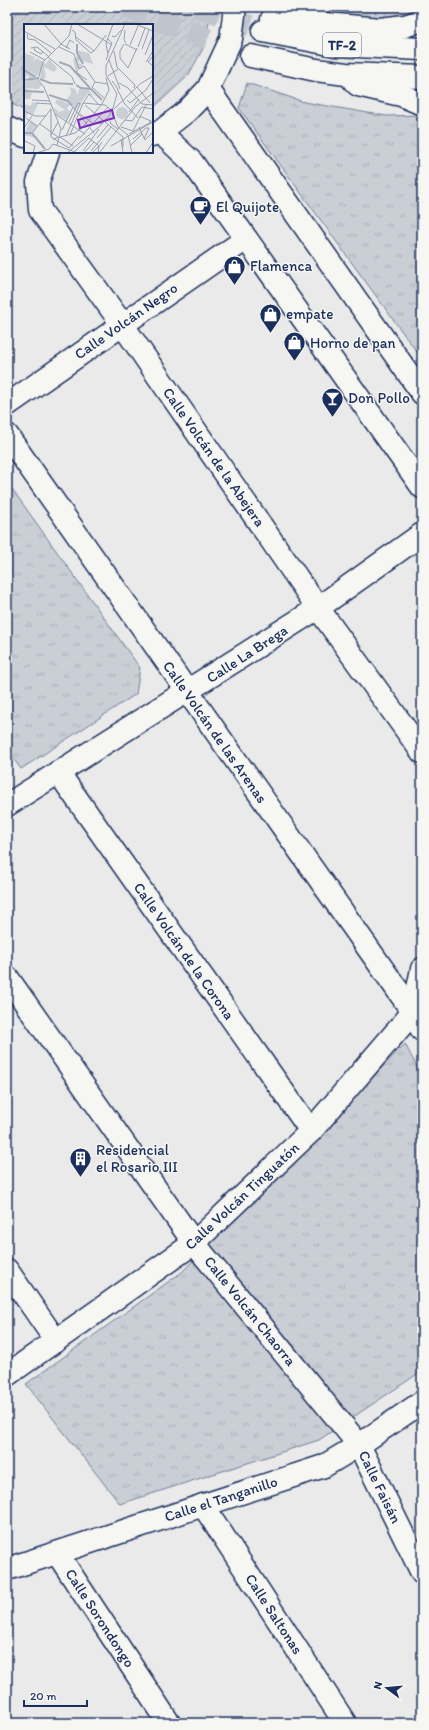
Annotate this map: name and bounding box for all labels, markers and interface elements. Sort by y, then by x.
inset map [24,24,153,153]
road number: TF-2 [323,33,361,57]
cafe icon: El Quijote [188,194,214,227]
place label: El Quijote [216,198,279,216]
shop icon: Flamenca [222,253,248,286]
place label: Flamenca [250,257,312,275]
street label: Calle Volcán Negro [71,279,181,363]
shop icon: empate [257,301,283,334]
place label: empate [286,305,333,323]
shop icon: Horno de pan [281,330,307,363]
place label: Horno de pan [310,334,396,352]
street label: Calle Volcán de la Abejera [159,384,269,531]
bar icon: Don Pollo [319,385,345,418]
place label: Don Pollo [348,389,410,407]
street label: Calle La Brega [203,621,291,687]
street label: Calle Volcán de las Arenas [159,657,271,807]
street label: Calle Volcán de la Corona [130,879,239,1024]
street label: Calle Volcán Tinguatón [181,1138,303,1254]
place label: Residencial el Rosario III [96,1141,178,1176]
building icon: Residencial el Rosario III [68,1146,94,1179]
street label: Calle Volcán Chaorra [200,1253,300,1370]
street label: Calle Faisán [355,1448,406,1527]
street label: Calle el Tanganillo [162,1472,280,1526]
street label: Calle Sorondongo [61,1565,139,1671]
street label: Calle Saltonas [241,1570,307,1658]
north arrow [367,1668,407,1708]
text: N [371,1680,385,1691]
scale bar [24,1682,87,1708]
text: 20 m [30,1689,57,1703]

